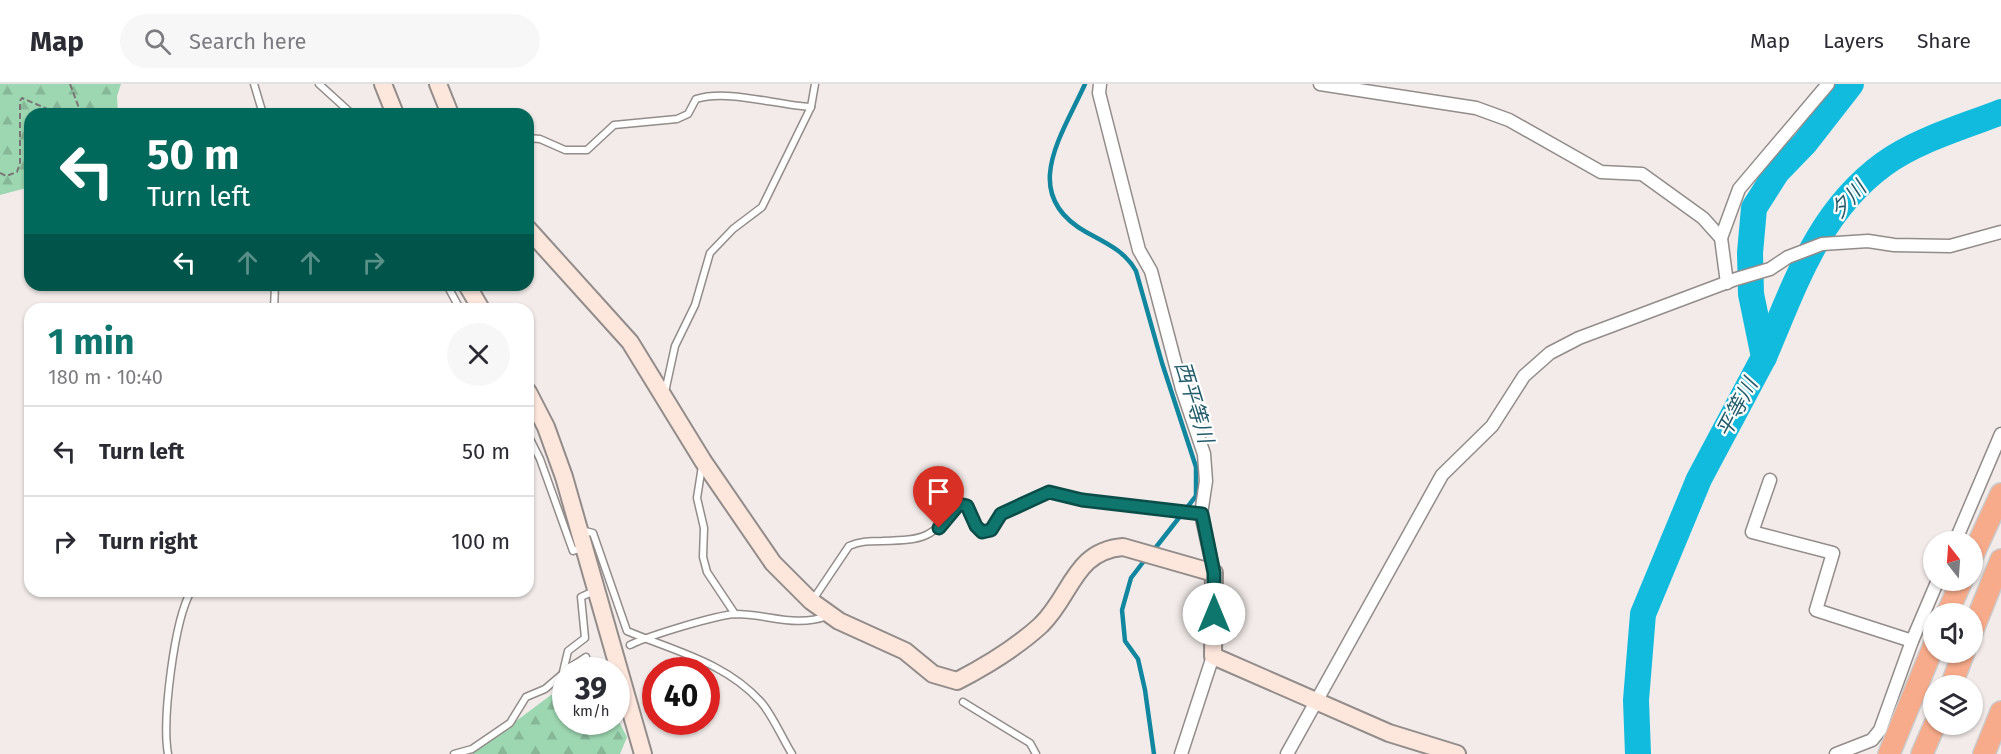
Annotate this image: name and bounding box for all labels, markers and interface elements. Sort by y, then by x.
search box [120,14,540,68]
text: Map [30,25,84,58]
icon: search [141,25,174,58]
text: Search here [189,28,307,55]
text: Map [1750,28,1790,54]
text: Layers [1823,28,1884,54]
text: Share [1917,28,1971,54]
text: 50 m [147,130,240,180]
icon: left [48,132,126,210]
water label: 夕川 [1824,174,1873,224]
text: Turn left [147,181,250,213]
icon: left [168,246,201,279]
icon: ahead [231,246,264,279]
icon: ahead [294,246,327,279]
icon: right [357,246,390,279]
text: 1 min [48,320,135,364]
button: close [447,323,510,386]
water label: 西平等川 [1169,358,1219,448]
text: 180 m · 10:40 [48,365,163,389]
water label: 平等川 [1711,372,1764,442]
icon: left [48,435,81,468]
text: Turn left [99,438,184,465]
text: 50 m [462,438,510,465]
pin [913,466,964,528]
icon: arrive [922,475,955,508]
icon: right [48,525,81,558]
text: Turn right [99,528,198,555]
text: 100 m [451,528,510,555]
north arrow [1923,531,1983,591]
map controls [1923,531,1983,735]
position arrow [1182,582,1246,646]
button: sound [1923,603,1983,663]
speed limit sign: 40 [642,657,720,735]
text: 39 [575,671,607,707]
button: layers [1923,675,1983,735]
text: km/h [572,702,610,720]

